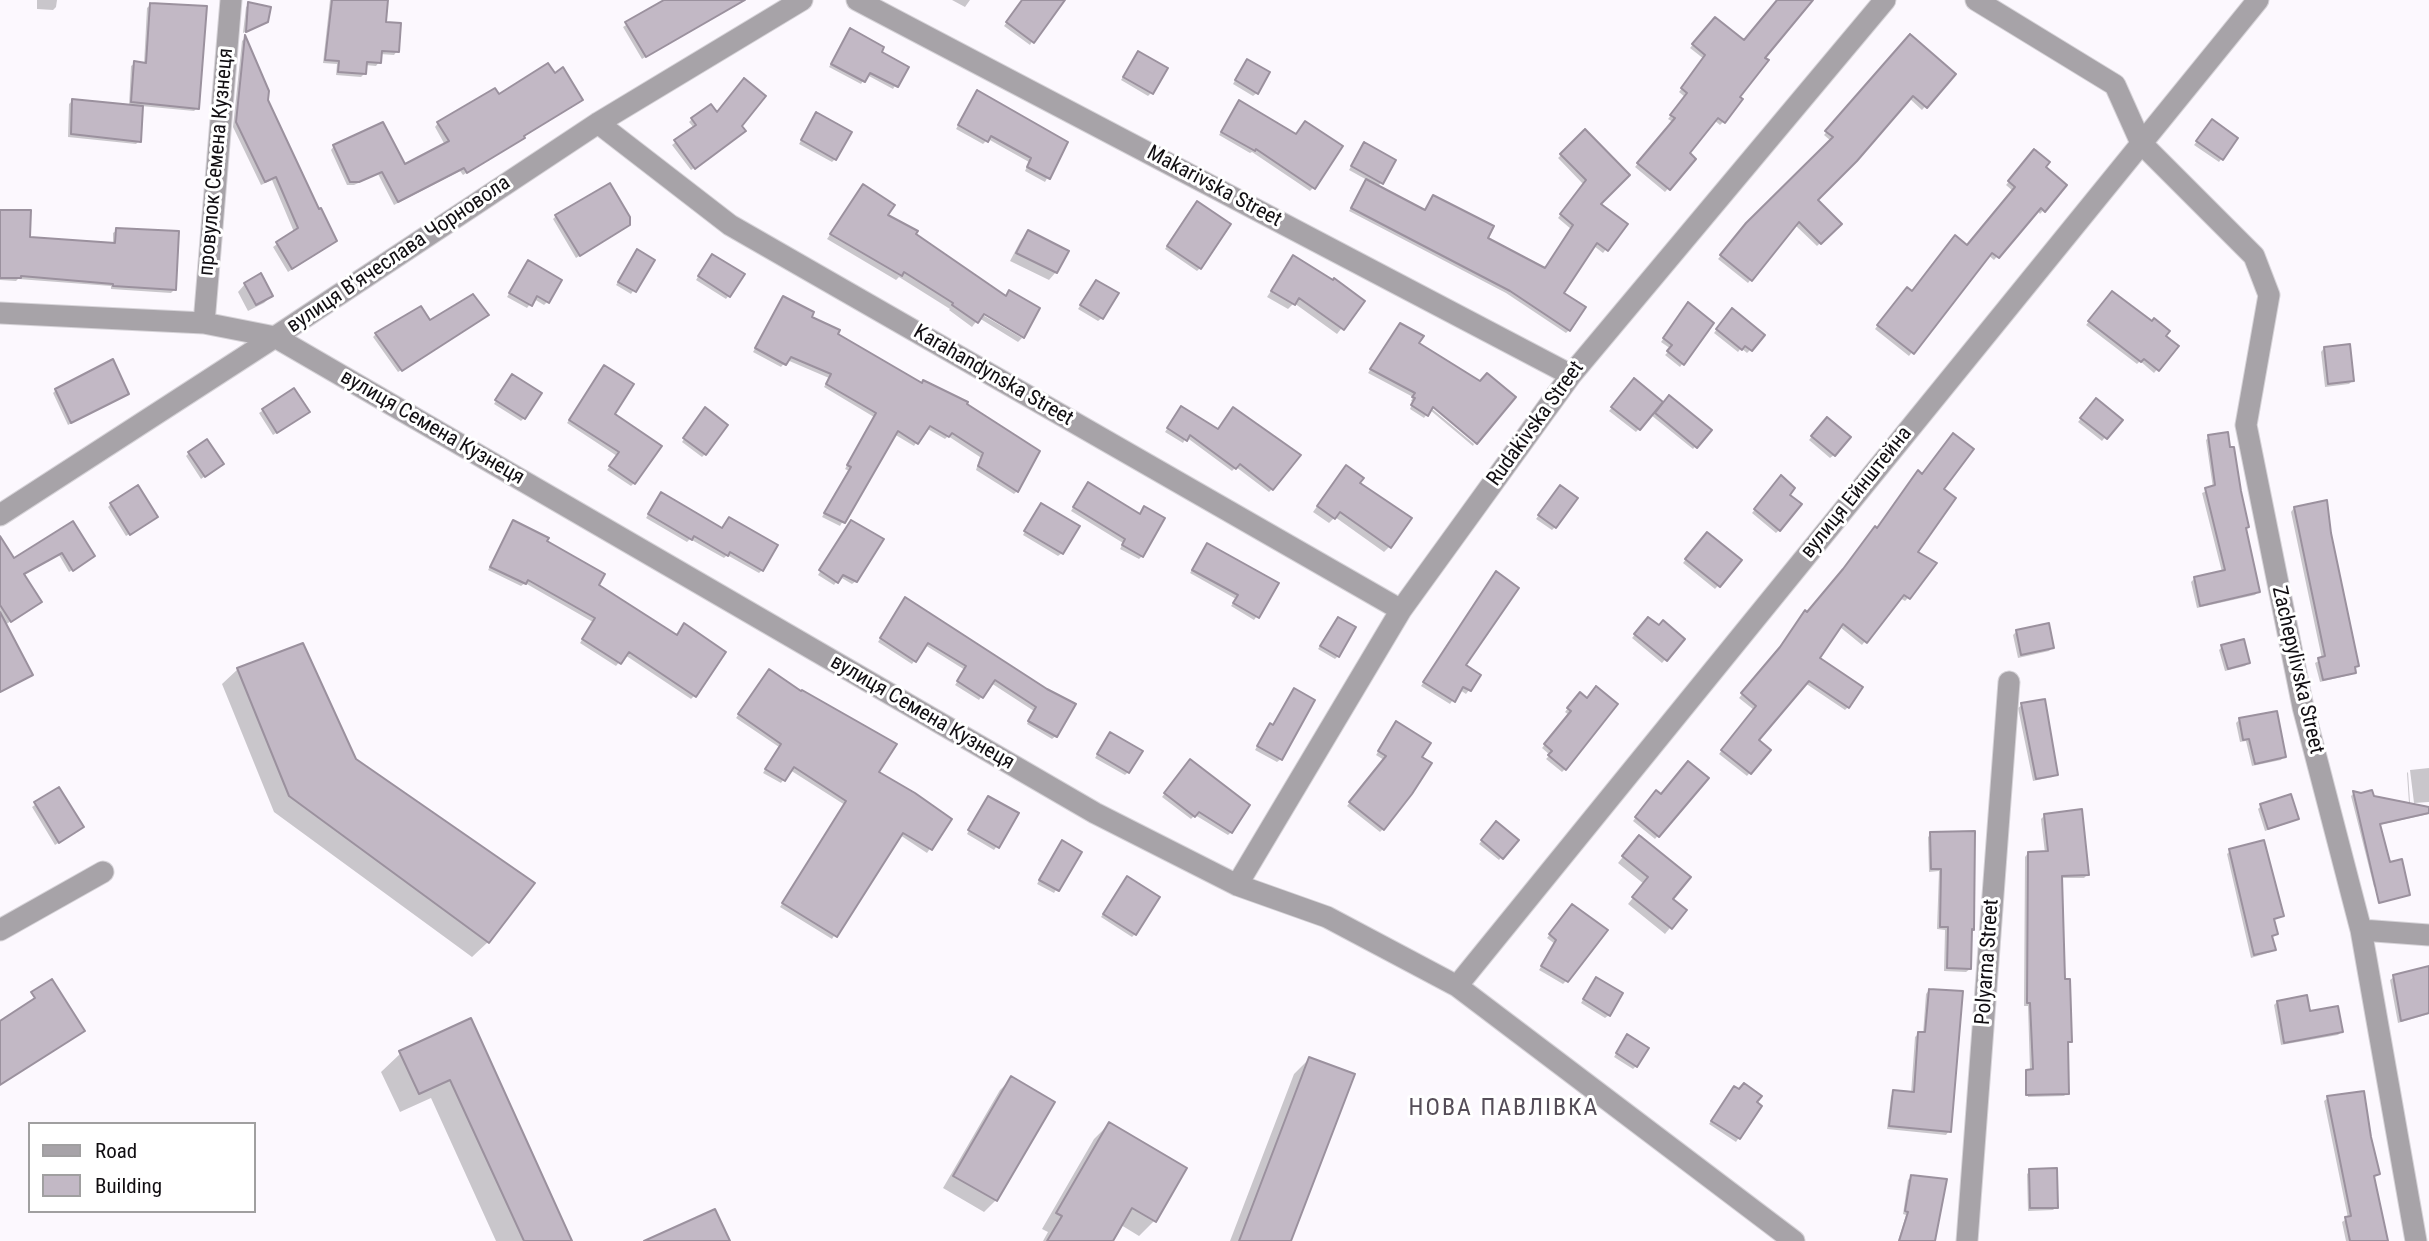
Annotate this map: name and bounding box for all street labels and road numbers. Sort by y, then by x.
street label: провулок Семена Кузнеця [194,47,240,277]
street label: Makarivska Street [1142,141,1286,233]
street label: вулиця В'ячеслава Чорновола [283,171,515,339]
street label: Karahandynska Street [909,320,1077,432]
street label: Rudakivska Street [1482,357,1590,491]
street label: вулиця Семена Кузнеця [336,365,528,491]
street label: вулиця Ейнштейна [1796,422,1918,564]
street label: Zachepylivska Street [2265,584,2329,756]
street label: вулиця Семена Кузнеця [826,650,1018,776]
street label: Polyarna Street [1971,898,2005,1026]

